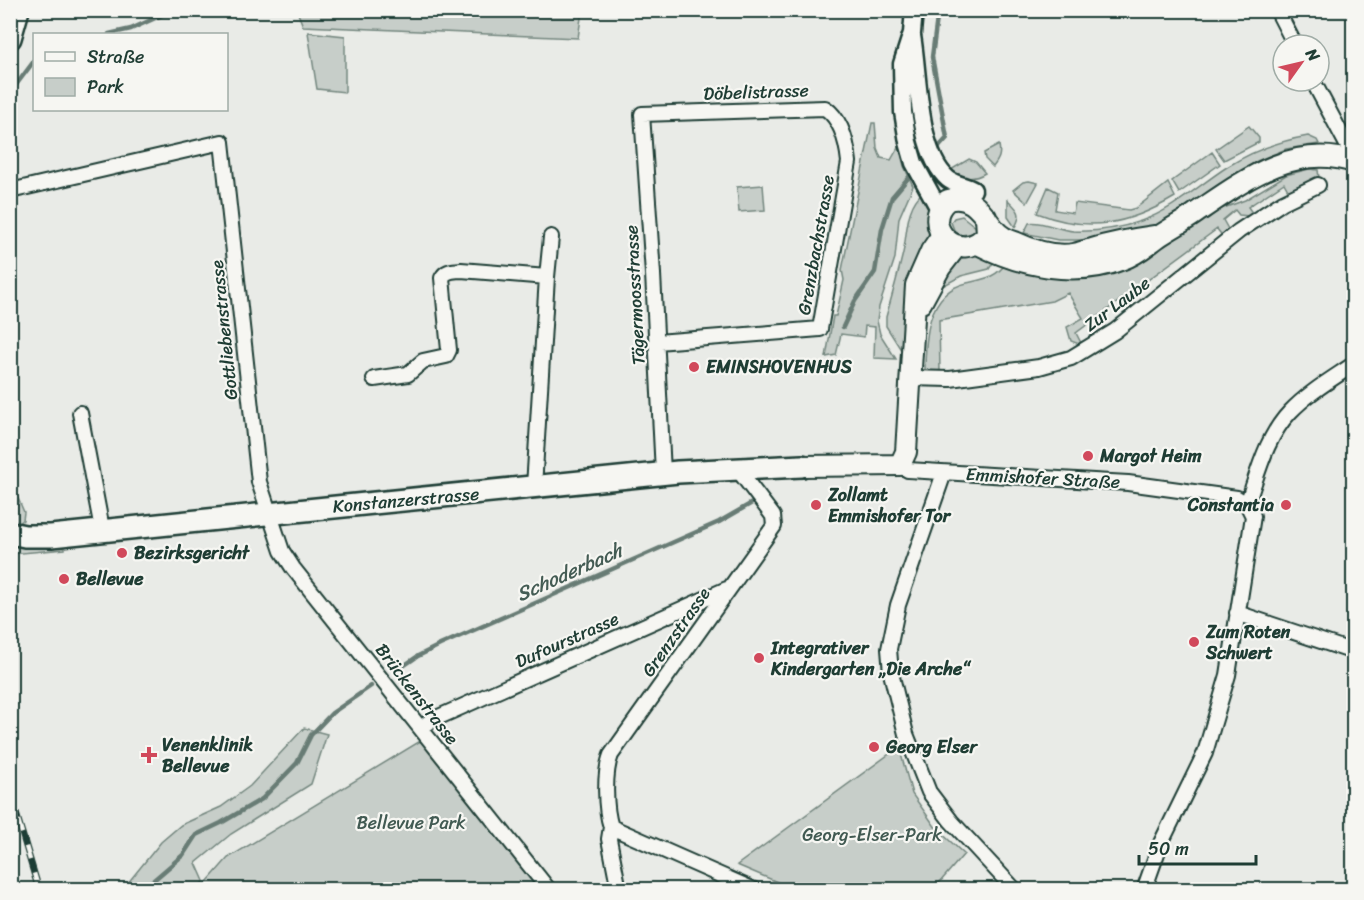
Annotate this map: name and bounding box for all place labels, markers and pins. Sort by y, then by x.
place label: EMINSHOVENHUS [706,351,853,383]
marker: EMINSHOVENHUS [687,360,701,374]
place label: Margot Heim [1099,440,1202,472]
marker: Margot Heim [1081,449,1095,463]
place label: Zollamt Emmishofer Tor [827,479,952,532]
place label: Constantia [1187,489,1274,521]
marker: Zollamt Emmishofer Tor [809,498,823,512]
marker: Constantia [1279,498,1293,512]
place label: Bezirksgericht [134,537,251,569]
marker: Bezirksgericht [115,546,129,560]
place label: Bellevue [76,563,144,595]
marker: Bellevue [57,572,71,586]
place label: Zum Roten Schwert [1205,616,1291,669]
place label: Integrativer Kindergarten „Die Arche“ [770,632,972,685]
marker: Zum Roten Schwert [1187,635,1201,649]
marker: Integrativer Kindergarten „Die Arche“ [752,651,766,665]
place label: Venenklinik Bellevue [162,729,253,782]
place label: Georg Elser [885,731,978,763]
marker: Georg Elser [867,740,881,754]
marker: Venenklinik Bellevue [140,746,158,764]

